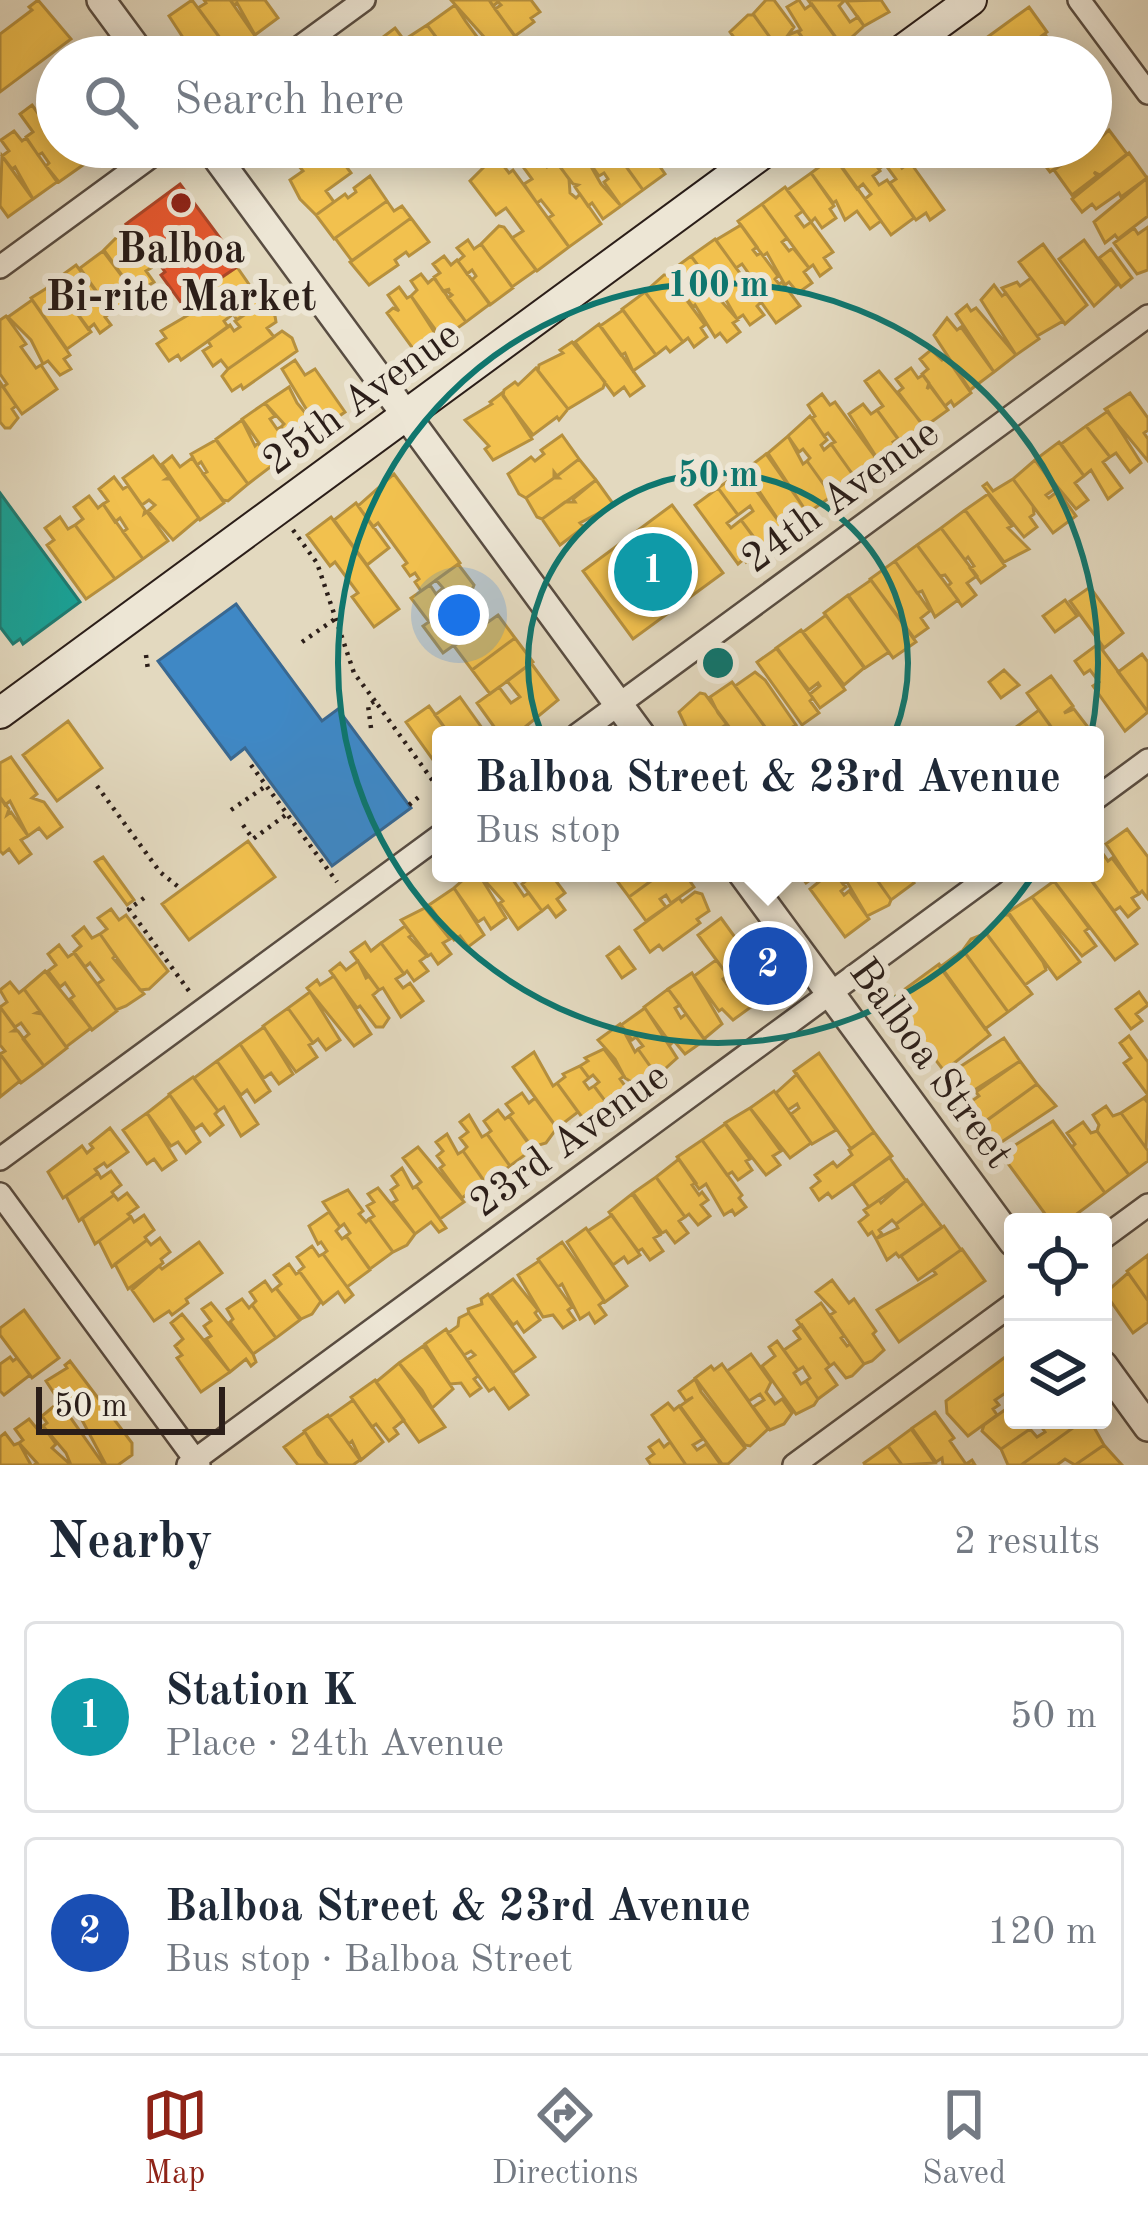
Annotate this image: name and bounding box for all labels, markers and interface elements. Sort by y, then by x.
search box [36,36,1112,168]
icon: search [78,69,144,135]
text: Search here [174,79,404,124]
marker: Balboa Bi-rite Market [168,190,194,216]
place label: Balboa Bi-rite Market [46,230,316,320]
text: 100 m [667,269,769,305]
street label: 25th Avenue [256,314,468,484]
street label: 24th Avenue [735,412,947,582]
text: 50 m [678,459,758,495]
pin: 1 [614,527,692,617]
your location [429,585,489,645]
centre of rings [697,642,739,684]
popup [432,726,1104,882]
text: Balboa Street & 23rd Avenue [475,757,1061,802]
text: Bus stop [475,812,621,851]
pin: 2 [729,921,807,1011]
street label: Balboa Street [840,952,1019,1177]
street label: 23rd Avenue [464,1056,677,1227]
map controls [1004,1213,1112,1429]
button: locate [1004,1213,1112,1321]
button: layers [1004,1321,1112,1429]
scale bar [36,1381,225,1434]
text: 50 m [54,1391,128,1424]
text: Nearby [48,1518,213,1569]
text: 2 results [954,1523,1100,1562]
text: Station K [165,1670,357,1715]
text: 1 [79,1697,101,1736]
text: 50 m [1010,1697,1097,1736]
text: Place · 24th Avenue [165,1725,504,1764]
text: Balboa Street & 23rd Avenue [165,1886,751,1931]
text: 2 [79,1913,101,1952]
text: 120 m [987,1913,1097,1952]
text: Bus stop · Balboa Street [165,1941,573,1980]
tab: Map [142,2082,208,2195]
tab: Directions [492,2082,638,2195]
tab: Saved [922,2082,1006,2195]

